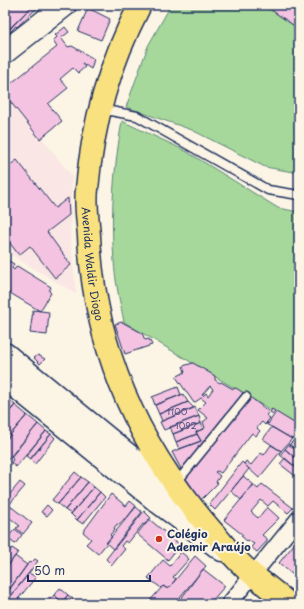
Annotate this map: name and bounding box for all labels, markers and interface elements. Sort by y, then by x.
street label: Avenida Waldir Diogo [78,206,109,322]
house number: 1100 [167,404,188,418]
house number: 1092 [175,418,197,432]
place label: Colégio Ademir Araújo [167,525,251,555]
marker: Colégio Ademir Araújo [154,534,164,544]
scale bar [28,557,150,583]
text: 50 m [34,561,65,579]

